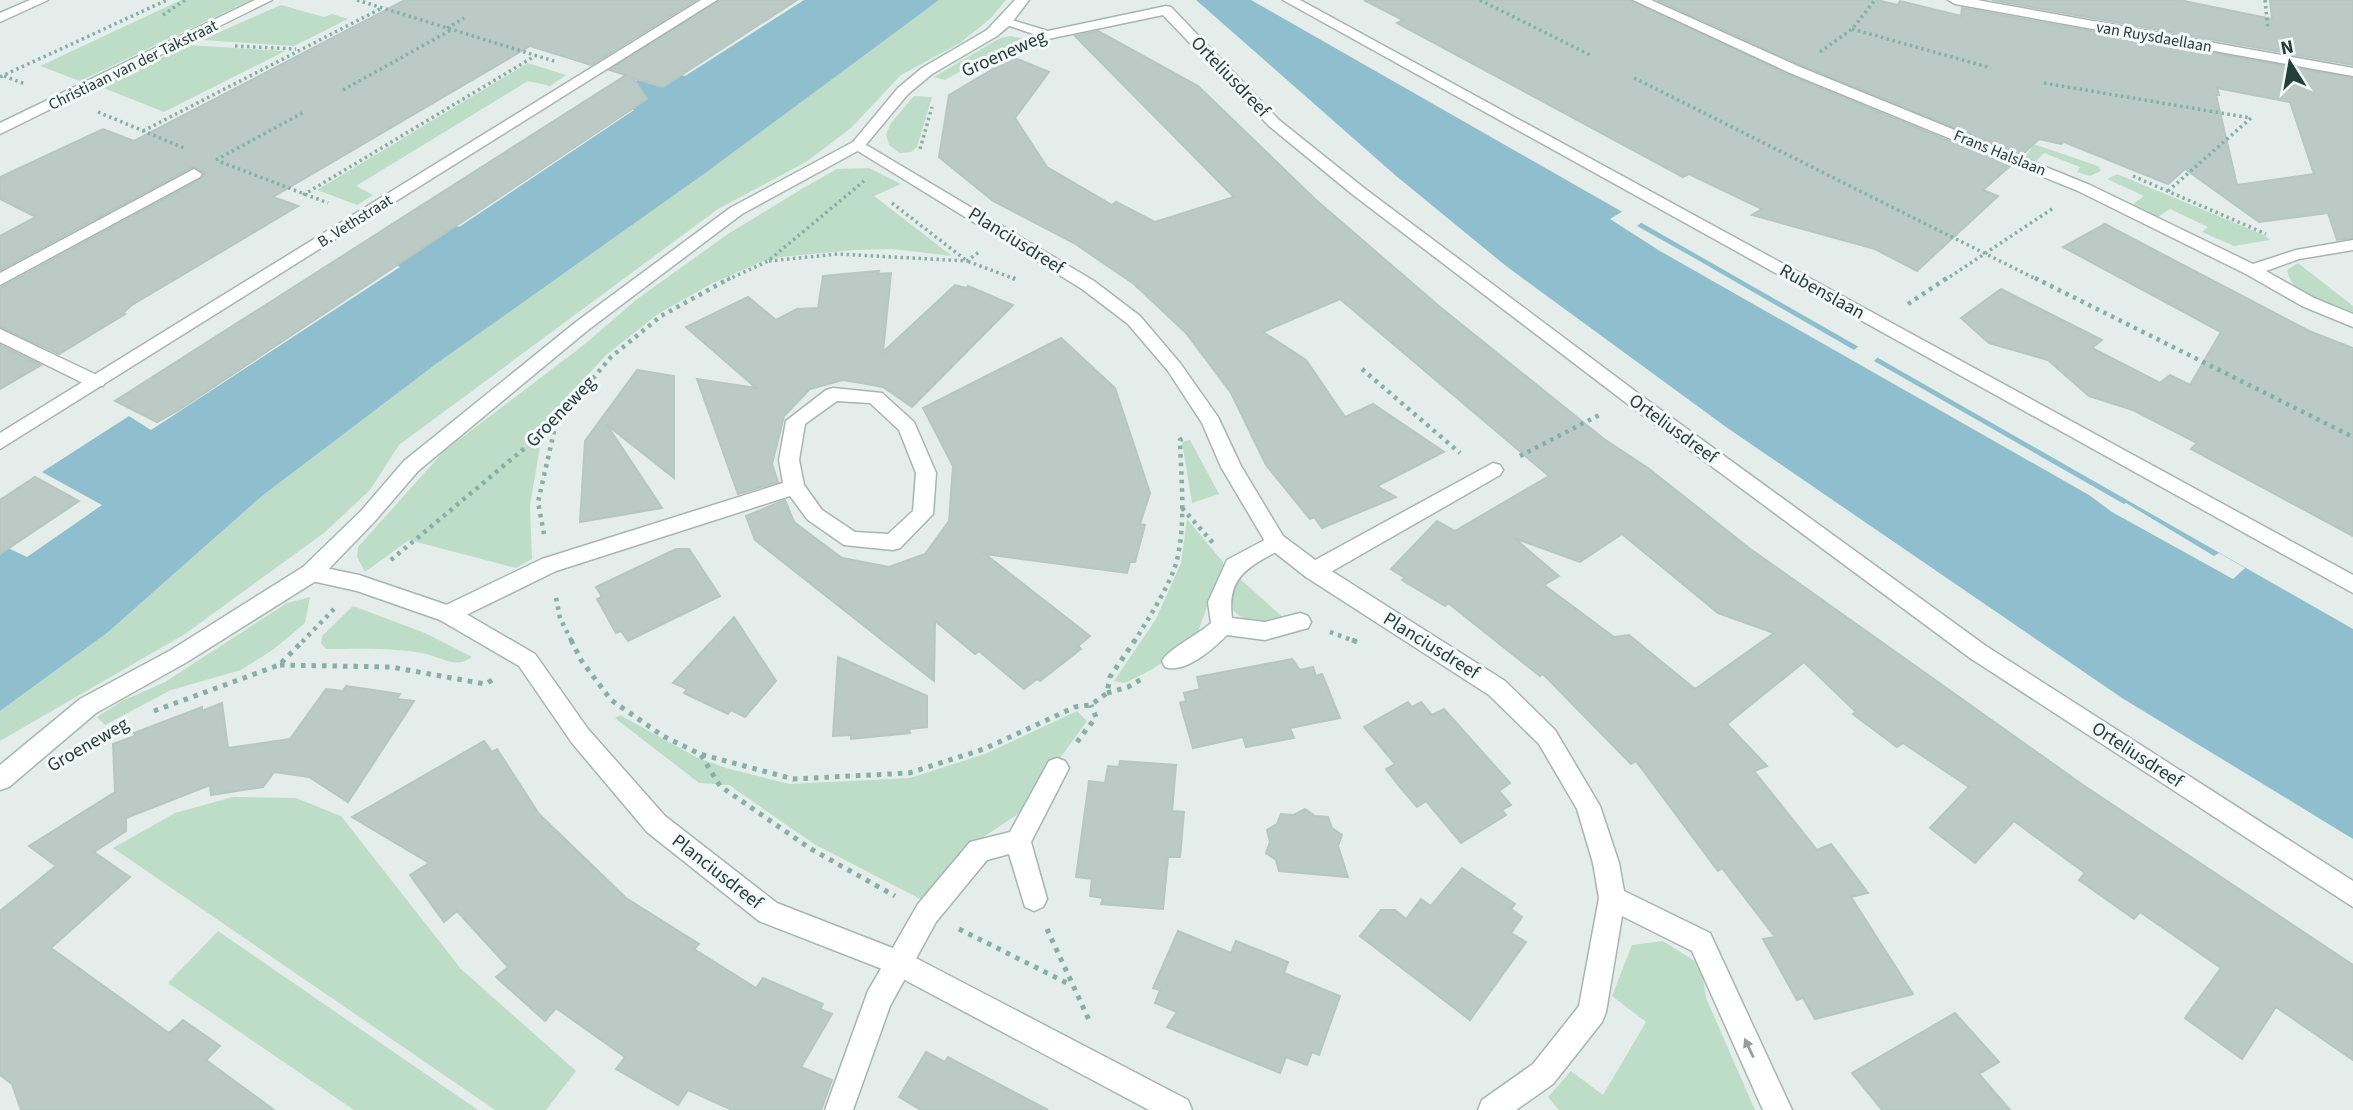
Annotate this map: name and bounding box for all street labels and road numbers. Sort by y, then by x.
street label: Christiaan van der Takstraat [45,14,222,116]
street label: van Ruysdaellaan [2094,16,2214,58]
street label: Groeneweg [957,23,1051,85]
street label: Orteliusdreef [1184,30,1277,125]
street label: Frans Halslaan [1951,124,2049,182]
street label: B. Vethstraat [313,189,397,253]
street label: Planciusdreef [963,201,1070,282]
street label: Rubenslaan [1774,257,1870,327]
street label: Groeneweg [520,370,602,454]
street label: Orteliusdreef [1623,388,1724,471]
street label: Planciusdreef [1378,606,1485,687]
street label: Groeneweg [42,711,134,779]
street label: Orteliusdreef [2086,715,2189,795]
street label: Planciusdreef [666,828,769,917]

